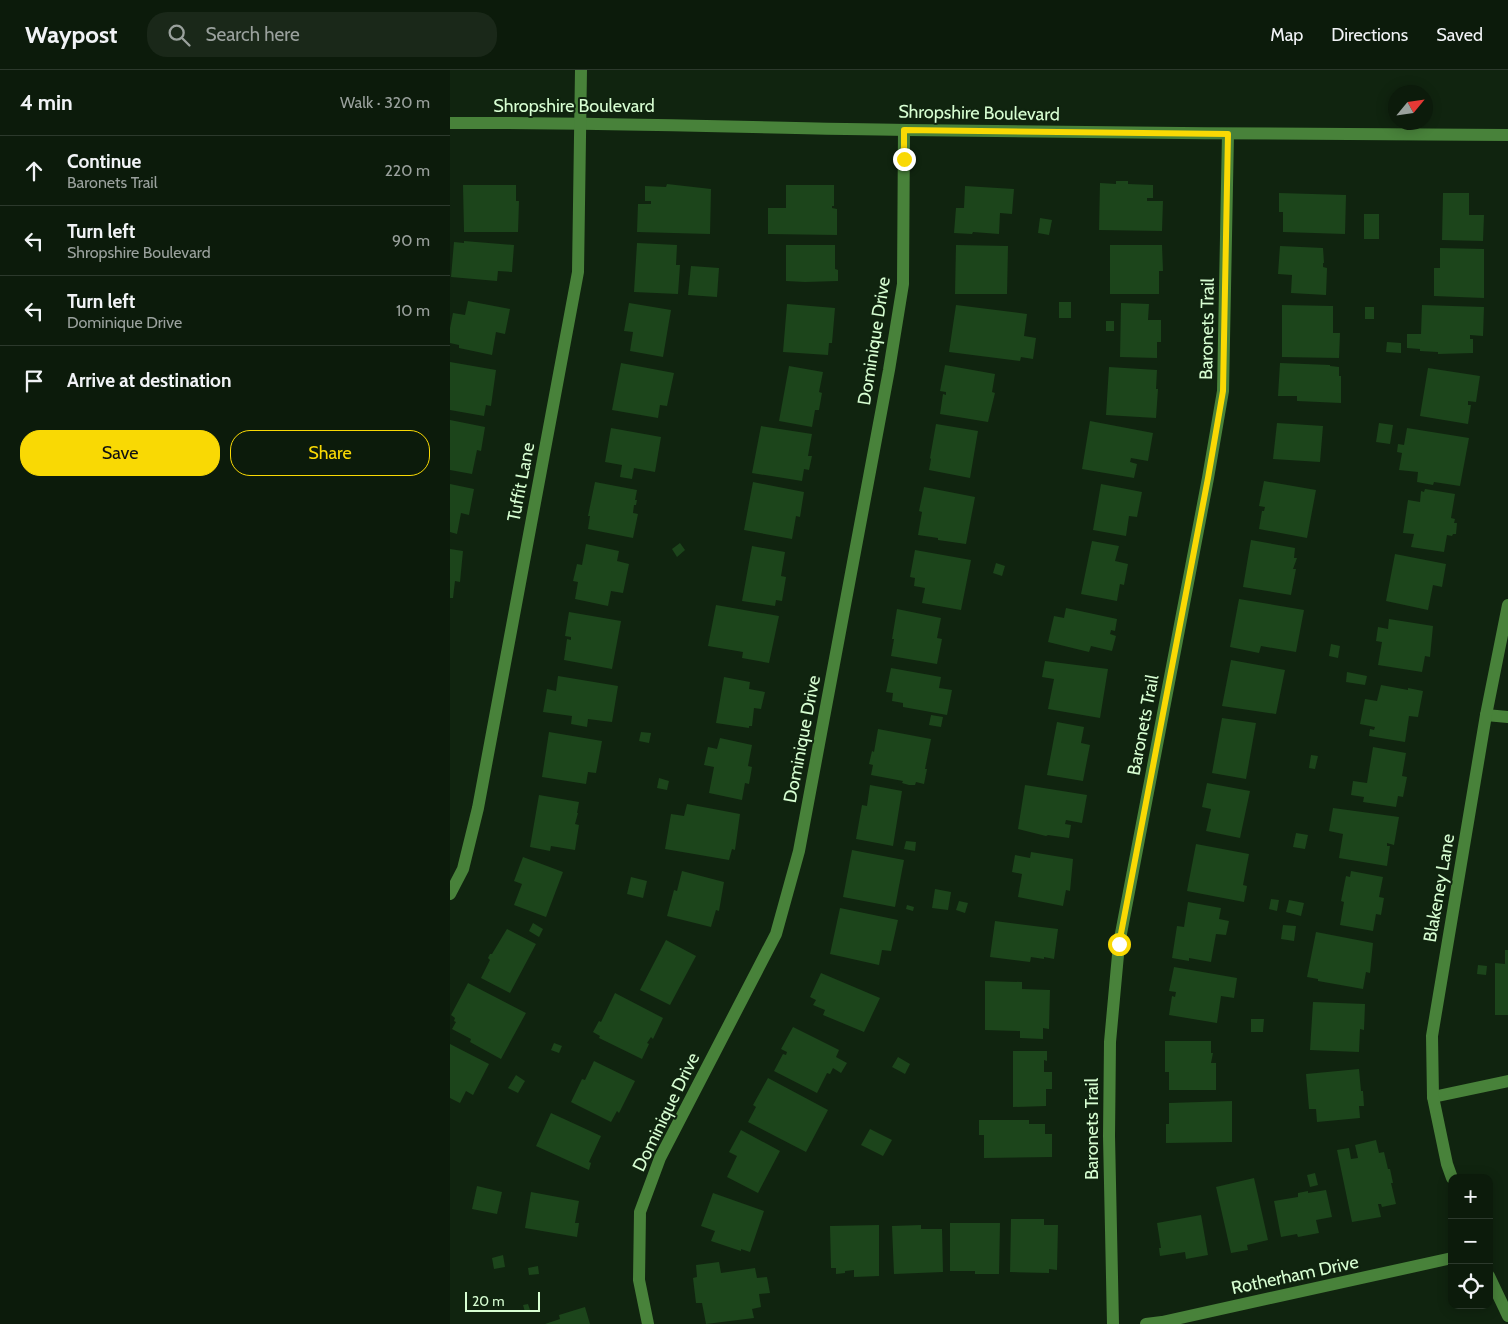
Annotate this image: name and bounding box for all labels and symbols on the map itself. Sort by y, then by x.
north arrow [1388,85,1433,130]
street label: Shropshire Boulevard [493,95,655,117]
street label: Shropshire Boulevard [898,101,1060,125]
route end [893,148,916,171]
street label: Dominique Drive [853,275,895,407]
street label: Baronets Trail [1195,277,1219,380]
street label: Tuffit Lane [503,441,539,523]
street label: Baronets Trail [1122,672,1164,777]
street label: Dominique Drive [779,673,825,805]
street label: Blakeney Lane [1419,832,1459,944]
route start [1108,933,1131,956]
street label: Dominique Drive [628,1049,704,1175]
street label: Baronets Trail [1081,1077,1103,1180]
street label: Rotherham Drive [1229,1251,1361,1299]
scale bar [465,1289,540,1312]

